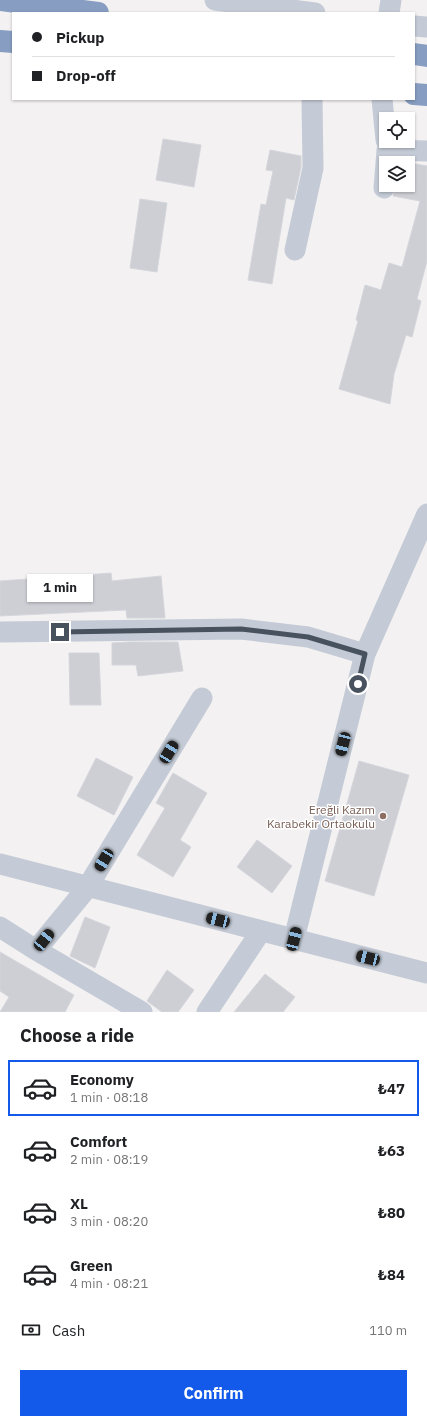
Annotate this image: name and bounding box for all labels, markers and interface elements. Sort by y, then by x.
text: Pickup [56,28,104,47]
text: Drop-off [56,66,116,85]
map controls [379,112,415,192]
button: locate [379,112,415,148]
button: layers [379,156,415,192]
callout: 1 min [27,574,93,602]
text: 1 min [43,579,77,596]
route end [51,623,69,641]
route start [349,675,367,693]
car [334,731,352,757]
car [158,739,180,765]
place label: Ereğli Kazım Karabekir Ortaokulu [267,802,375,831]
marker: Ereğli Kazım Karabekir Ortaokulu [378,811,388,821]
car [93,847,115,873]
car [205,911,231,929]
car [285,926,303,952]
car [32,927,56,953]
car [355,949,381,967]
text: Choose a ride [20,1024,134,1047]
icon: car [22,1070,58,1106]
text: Economy [70,1070,134,1089]
text: ₺47 [378,1079,405,1098]
text: 1 min · 08:18 [70,1089,148,1106]
icon: car [22,1132,58,1168]
text: Comfort [70,1132,127,1151]
text: ₺63 [378,1141,405,1160]
text: 2 min · 08:19 [70,1151,148,1168]
icon: car [22,1194,58,1230]
text: XL [70,1194,88,1213]
text: ₺80 [378,1203,405,1222]
text: 3 min · 08:20 [70,1213,148,1230]
icon: car [22,1256,58,1292]
text: Green [70,1256,113,1275]
text: ₺84 [378,1265,405,1284]
text: 4 min · 08:21 [70,1275,148,1292]
icon: cash [20,1319,42,1341]
text: Cash [52,1321,85,1340]
text: 110 m [369,1322,407,1339]
button: Confirm [20,1370,407,1416]

